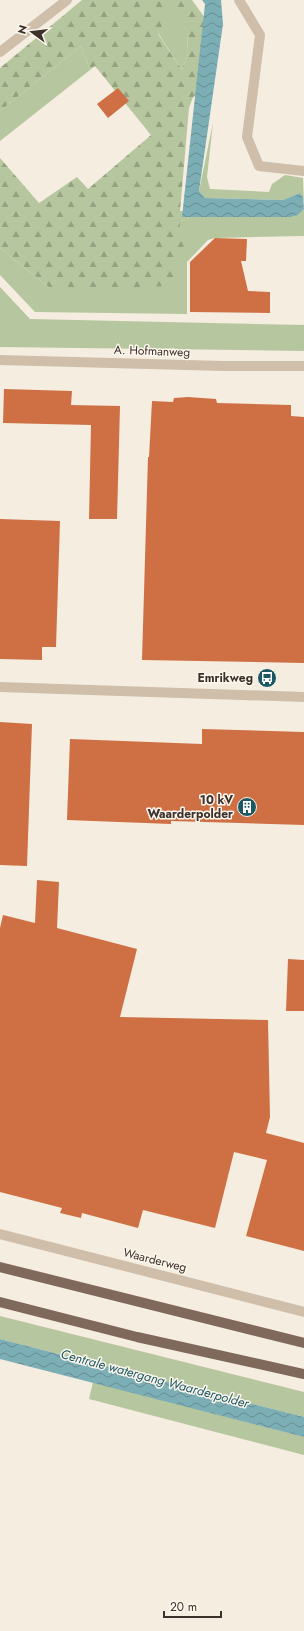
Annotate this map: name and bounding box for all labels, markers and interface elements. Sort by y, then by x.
north arrow [12,12,52,52]
text: N [13,23,31,36]
street label: A. Hofmanweg [113,341,191,361]
bus stop icon: Emrikweg [256,667,278,689]
place label: Emrikweg [197,669,253,687]
place label: 10 kV Waarderpolder [147,791,233,823]
building icon: 10 kV Waarderpolder [236,796,258,818]
street label: Waarderweg [121,1243,189,1277]
water label: Centrale watergang Waarderpolder [59,1344,252,1413]
scale bar [164,1593,221,1619]
text: 20 m [170,1598,197,1616]

